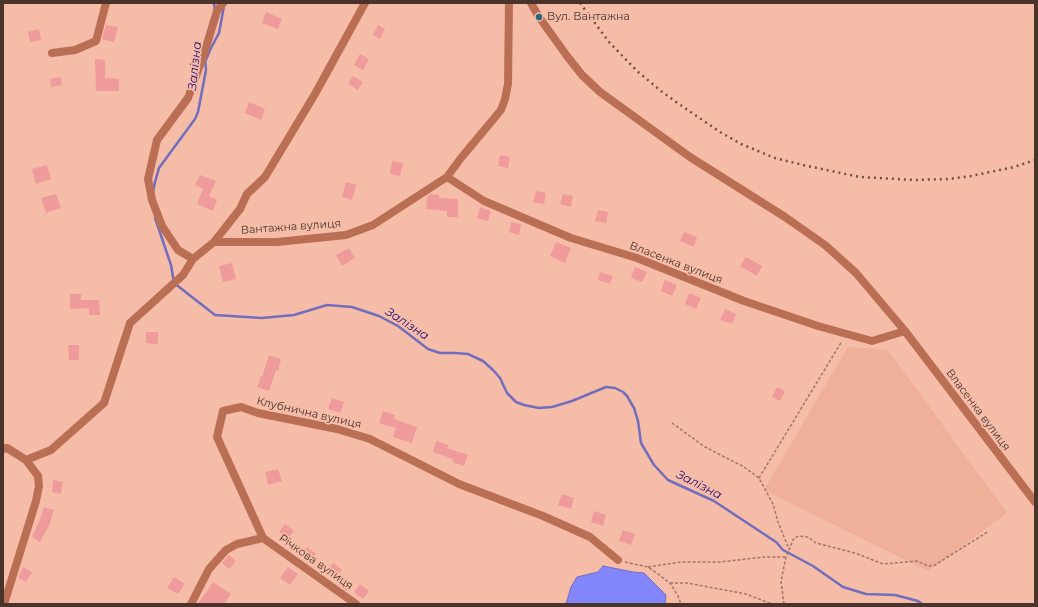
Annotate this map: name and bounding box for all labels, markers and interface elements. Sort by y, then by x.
place label: Вул. Вантажна [547,10,630,24]
marker: Вул. Вантажна [534,12,544,22]
water label: Залізна [185,41,205,91]
street label: Вантажна вулиця [240,217,342,237]
street label: Власенка вулиця [628,239,724,287]
water label: Залізна [382,305,432,343]
street label: Власенка вулиця [943,367,1013,453]
street label: Клубнична вулиця [255,394,363,432]
water label: Залізна [674,467,724,503]
street label: Річкова вулиця [276,531,356,593]

